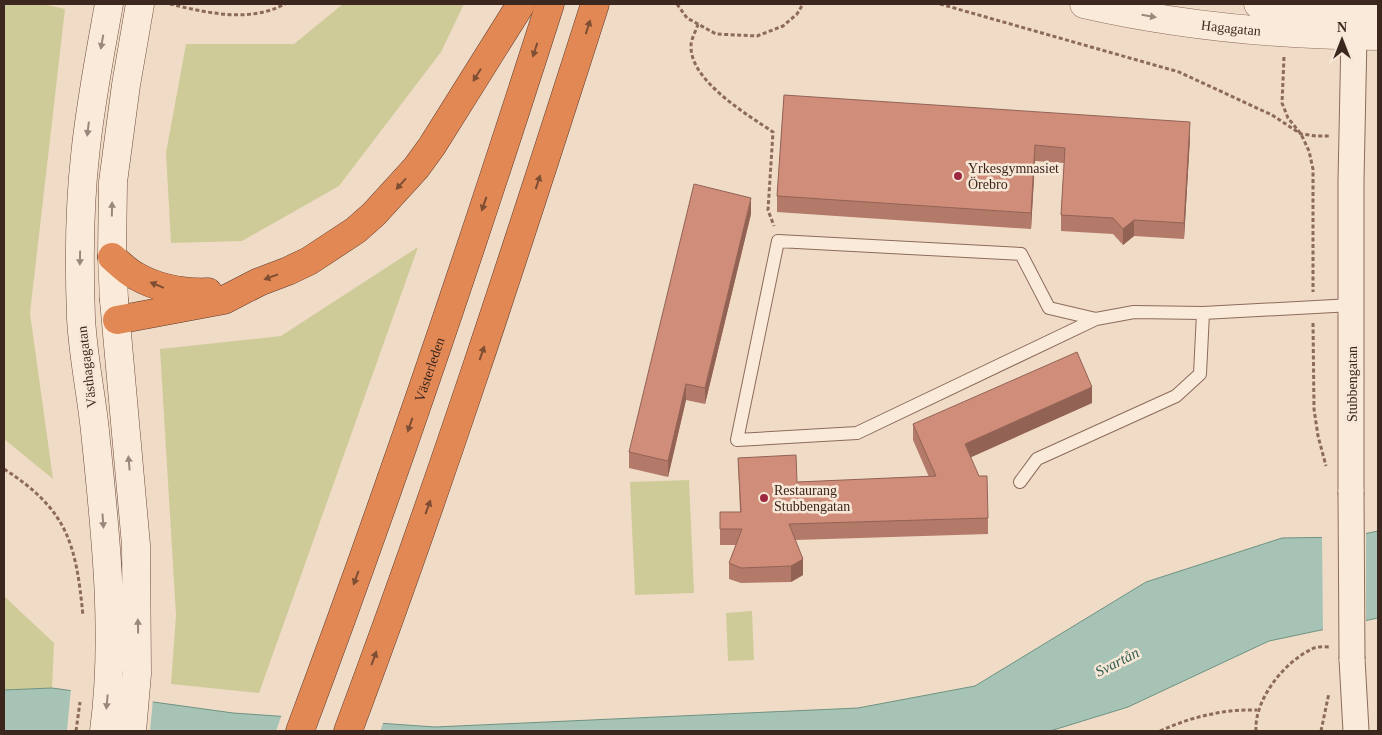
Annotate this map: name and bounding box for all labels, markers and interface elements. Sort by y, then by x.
one-way arrow [1142,13,1158,21]
north arrow [1317,15,1367,65]
street label: Hagagatan [1200,17,1261,38]
one-way arrow [584,20,592,35]
text: N [1337,20,1347,35]
one-way arrow [97,35,105,51]
one-way arrow [531,43,538,58]
one-way arrow [472,68,481,81]
one-way arrow [84,122,92,138]
place label: Yrkesgymnasiet Örebro [968,161,1059,192]
marker: Yrkesgymnasiet Örebro [952,170,964,182]
one-way arrow [534,174,542,189]
one-way arrow [396,177,407,190]
one-way arrow [480,197,487,212]
one-way arrow [108,200,116,216]
one-way arrow [76,251,84,267]
one-way arrow [263,273,278,281]
one-way arrow [150,280,164,288]
street label: Västhagagatan [75,325,99,409]
street label: Västerleden [411,335,447,404]
one-way arrow [478,345,486,360]
street label: Stubbengatan [1345,346,1360,422]
one-way arrow [406,418,414,433]
one-way arrow [125,455,133,471]
place label: Restaurang Stubbengatan [774,483,850,514]
marker: Restaurang Stubbengatan [758,492,770,504]
one-way arrow [425,499,432,514]
one-way arrow [99,513,107,529]
one-way arrow [352,571,360,586]
one-way arrow [133,617,141,633]
water label: Svartån [1093,644,1141,680]
one-way arrow [370,650,378,665]
one-way arrow [103,694,111,710]

